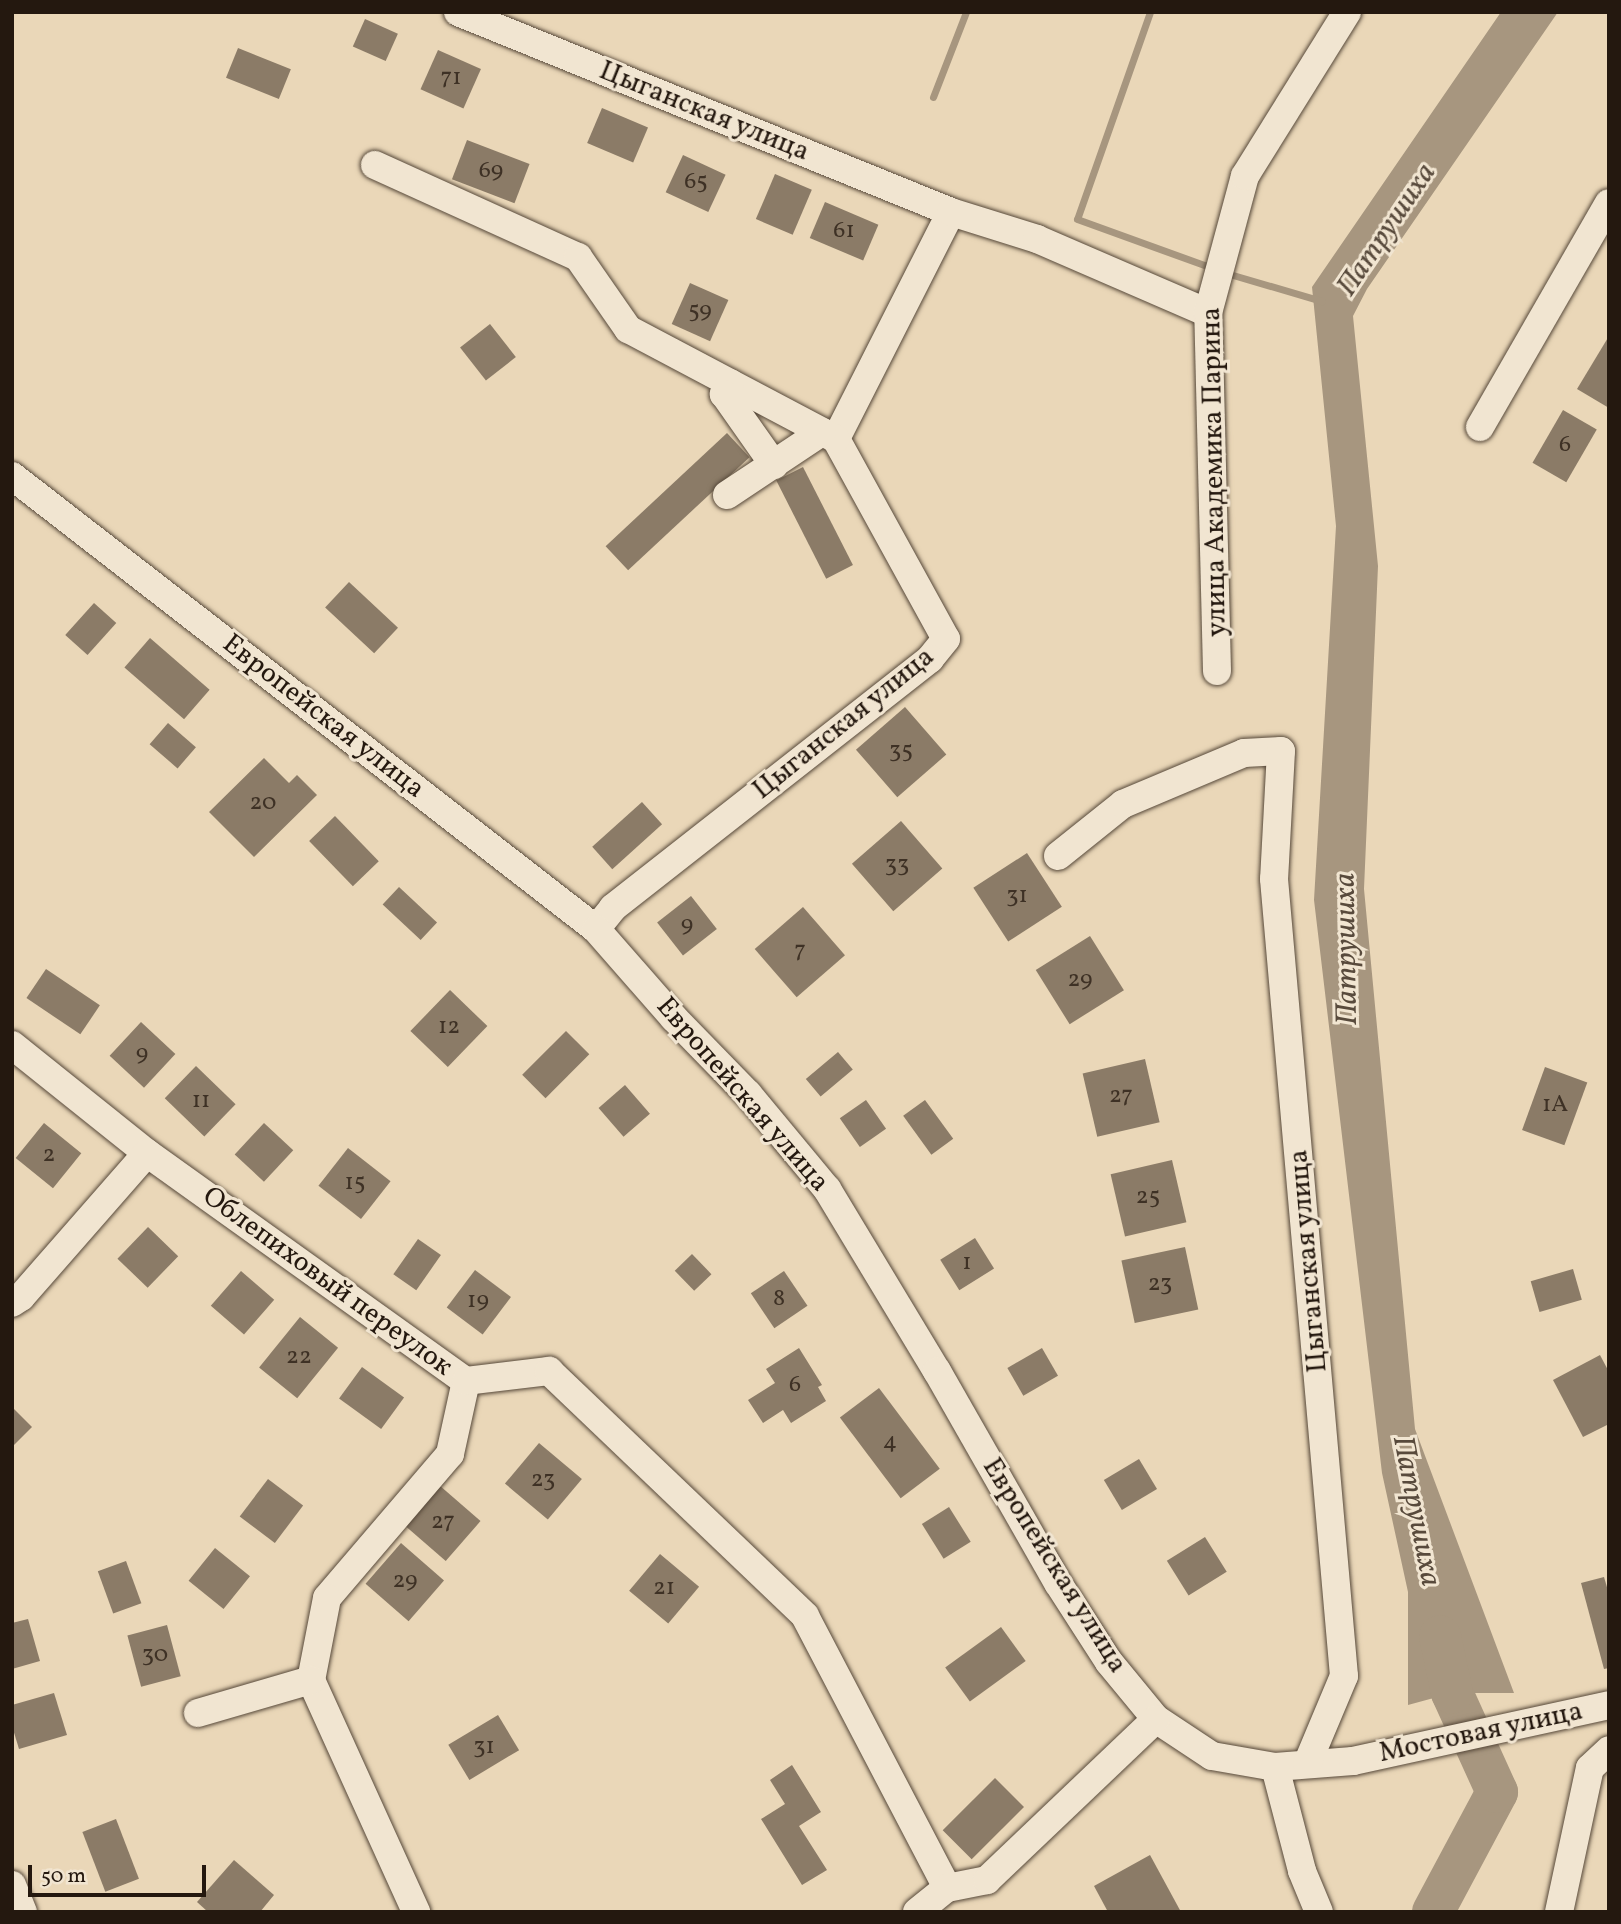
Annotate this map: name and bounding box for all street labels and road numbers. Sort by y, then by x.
street label: Цыганская улица [594,54,814,170]
street label: улица Академика Парина [1195,307,1235,637]
street label: Европейская улица [215,627,431,807]
street label: Цыганская улица [746,640,942,808]
street label: Европейская улица [648,990,836,1200]
street label: Цыганская улица [1282,1148,1336,1374]
street label: Облепиховый переулок [195,1180,459,1384]
street label: Европейская улица [974,1452,1134,1680]
street label: Мостовая улица [1376,1695,1586,1771]

